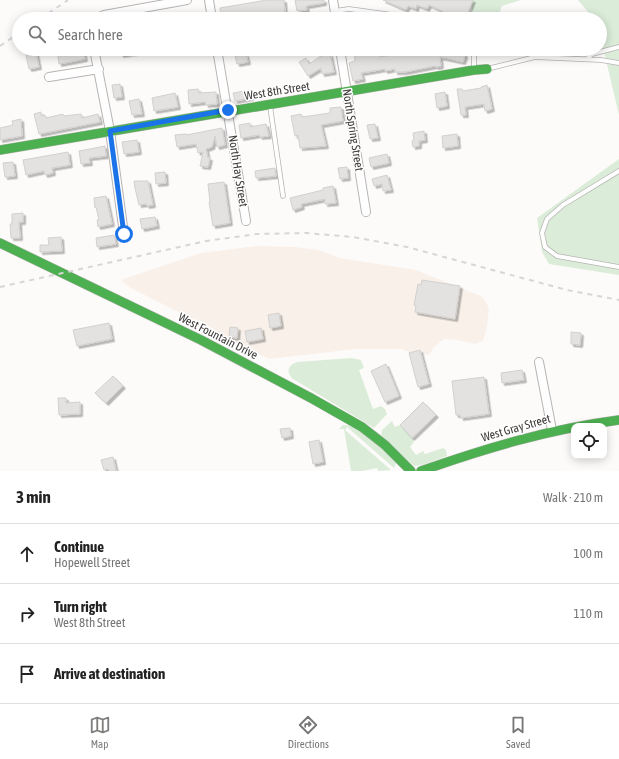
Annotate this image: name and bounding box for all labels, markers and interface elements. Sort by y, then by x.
search box [12,12,607,56]
icon: search [26,23,48,45]
text: Search here [58,26,123,43]
street label: West 8th Street [243,79,311,103]
street label: North Spring Street [340,88,366,173]
route end [219,101,237,119]
street label: North Hay Street [225,134,251,208]
route start [115,225,133,243]
street label: West Fountain Drive [176,310,260,362]
street label: West Gray Street [480,411,553,445]
map controls [571,423,607,459]
button: locate [571,423,607,459]
text: 3 min [16,487,51,507]
text: Walk · 210 m [543,490,603,505]
text: Continue [54,538,104,555]
icon: ahead [16,543,38,565]
text: 100 m [574,546,603,561]
text: Hopewell Street [54,555,130,570]
text: Turn right [54,598,107,615]
icon: right [16,603,38,625]
text: 110 m [574,606,603,621]
text: West 8th Street [54,615,126,630]
icon: arrive [16,663,38,685]
text: Arrive at destination [54,665,165,682]
tab: Map [89,714,111,750]
tab: Directions [288,714,329,750]
tab: Saved [506,714,530,750]

